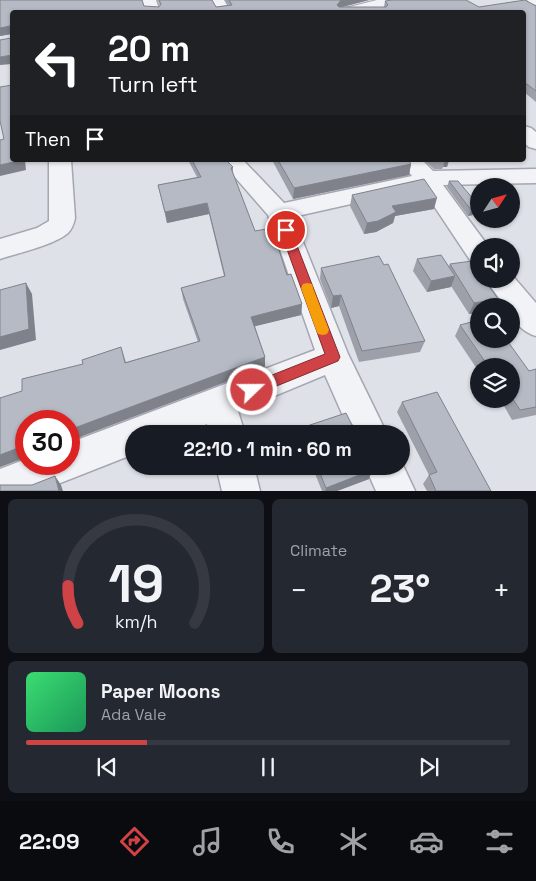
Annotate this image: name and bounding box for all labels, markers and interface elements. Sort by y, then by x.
text: 20 m [108,27,190,71]
icon: left [25,30,90,95]
text: Turn left [108,70,198,98]
icon: arrive [81,125,109,153]
text: Then [25,127,71,152]
north arrow [470,178,520,228]
map controls [470,178,520,408]
pin [265,209,307,251]
icon: arrive [272,216,300,244]
button: sound [470,238,520,288]
button: search [470,298,520,348]
button: layers [470,358,520,408]
position arrow [225,363,277,415]
speed limit sign: 30 [15,410,80,475]
text: 22:10 · 1 min · 60 m [183,437,352,462]
text: Climate [290,540,347,561]
text: 19 [108,551,164,617]
text: 23° [370,565,430,613]
text: − [290,572,307,608]
text: + [493,572,510,608]
text: km/h [115,610,157,633]
text: Paper Moons [101,679,220,704]
text: Ada Vale [101,704,166,725]
icon: previous [93,753,121,781]
icon: pause [254,753,282,781]
icon: next [415,753,443,781]
icon: directions [117,824,152,859]
icon: music [190,824,225,859]
icon: phone [263,824,298,859]
icon: climate [336,824,371,859]
icon: car [409,824,444,859]
icon: filters [482,824,517,859]
text: 22:09 [19,827,80,855]

